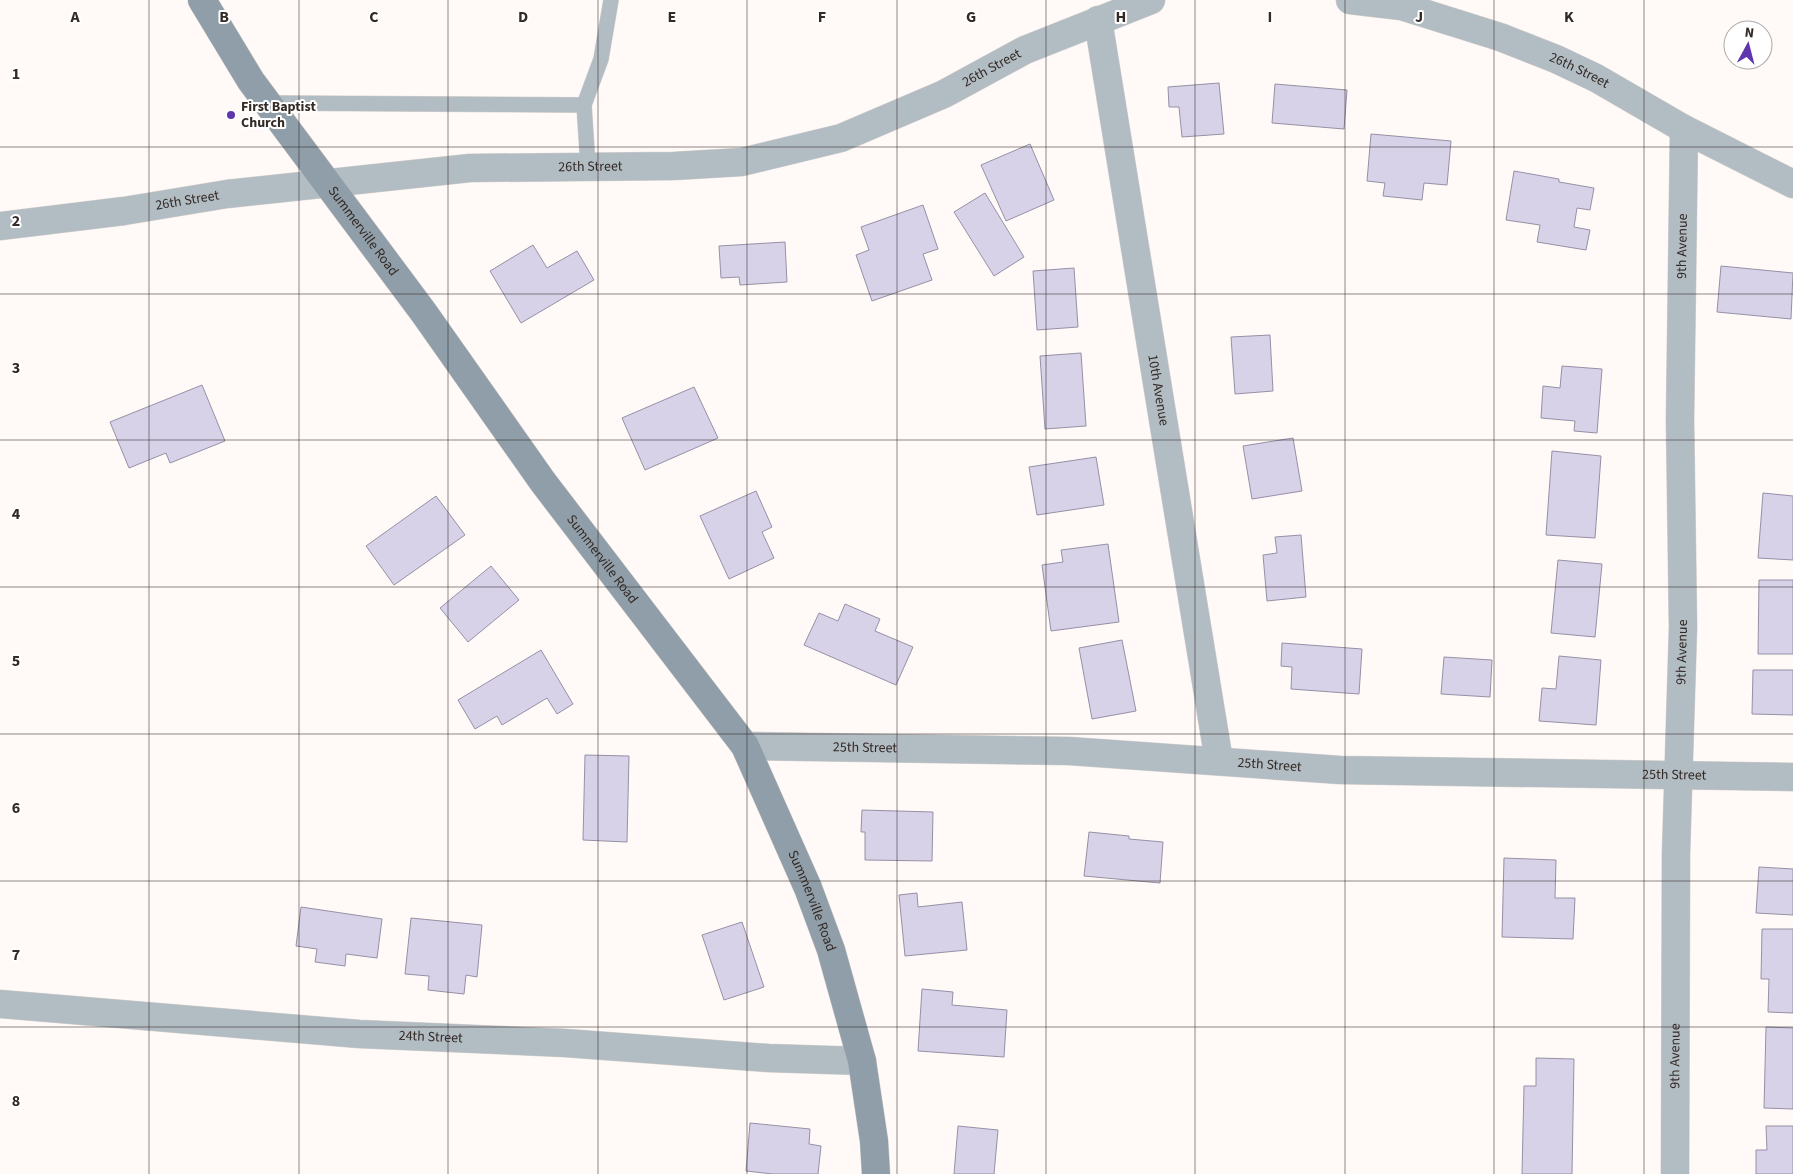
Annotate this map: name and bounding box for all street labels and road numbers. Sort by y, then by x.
street label: 26th Street [959,44,1025,92]
street label: 26th Street [1546,47,1613,94]
street label: 26th Street [558,157,623,177]
street label: Summerville Road [323,182,403,280]
street label: 26th Street [154,185,221,216]
street label: 9th Avenue [1672,213,1693,279]
street label: 10th Avenue [1142,353,1174,428]
street label: Summerville Road [561,510,643,608]
street label: 9th Avenue [1671,619,1693,685]
street label: 25th Street [833,737,898,758]
street label: 25th Street [1237,753,1302,777]
street label: 25th Street [1642,765,1707,786]
street label: Summerville Road [783,847,841,955]
street label: 9th Avenue [1665,1023,1685,1089]
street label: 24th Street [398,1026,463,1049]

